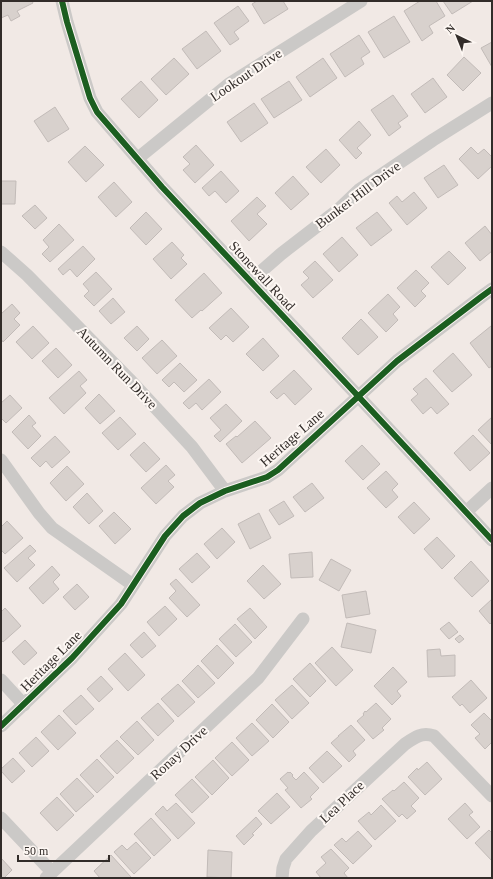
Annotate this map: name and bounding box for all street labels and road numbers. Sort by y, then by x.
street label: Lookout Drive [207,46,285,104]
street label: Bunker Hill Drive [313,158,403,232]
street label: Stonewall Road [226,238,298,314]
street label: Autumn Run Drive [74,324,160,412]
street label: Heritage Lane [257,406,327,470]
street label: Heritage Lane [18,628,84,694]
street label: Ronay Drive [148,723,210,783]
street label: Lea Place [317,778,367,826]

